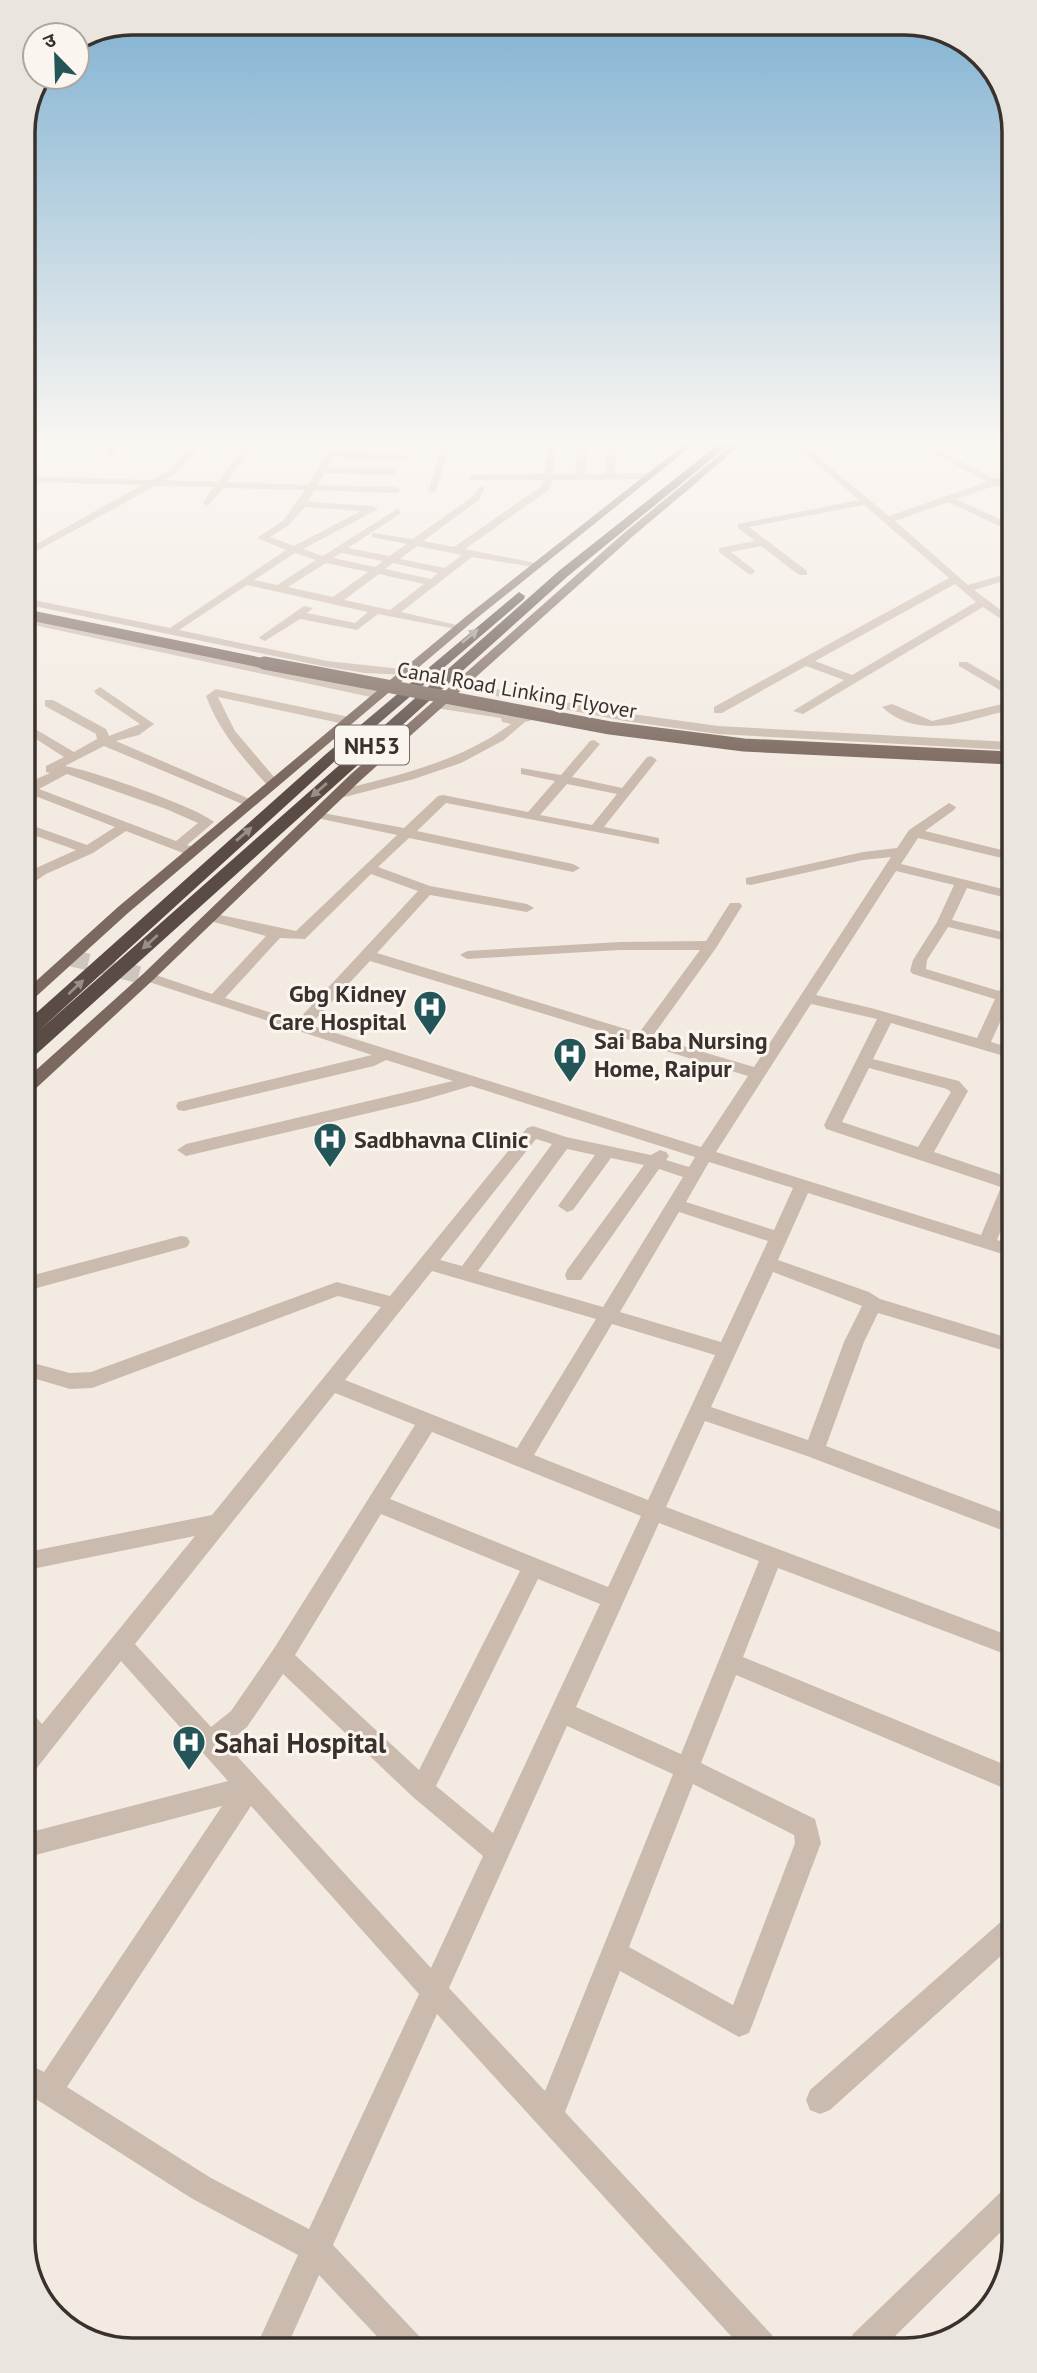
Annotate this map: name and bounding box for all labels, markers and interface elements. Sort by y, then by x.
north arrow [21,21,91,91]
text: उ [40,27,60,54]
one-way arrow [462,629,479,644]
street label: Canal Road Linking Flyover [395,656,639,724]
road number: NH53 [335,726,409,764]
one-way arrow [310,782,328,798]
one-way arrow [235,826,253,842]
one-way arrow [141,934,159,950]
place label: Gbg Kidney Care Hospital [269,978,407,1037]
one-way arrow [67,979,85,995]
hospital icon: Gbg Kidney Care Hospital [411,988,449,1037]
place label: Sai Baba Nursing Home, Raipur [594,1025,768,1084]
hospital icon: Sai Baba Nursing Home, Raipur [551,1035,589,1084]
hospital icon: Sadbhavna Clinic [311,1120,349,1169]
place label: Sadbhavna Clinic [354,1124,528,1155]
hospital icon: Sahai Hospital [170,1723,208,1772]
place label: Sahai Hospital [214,1724,387,1761]

